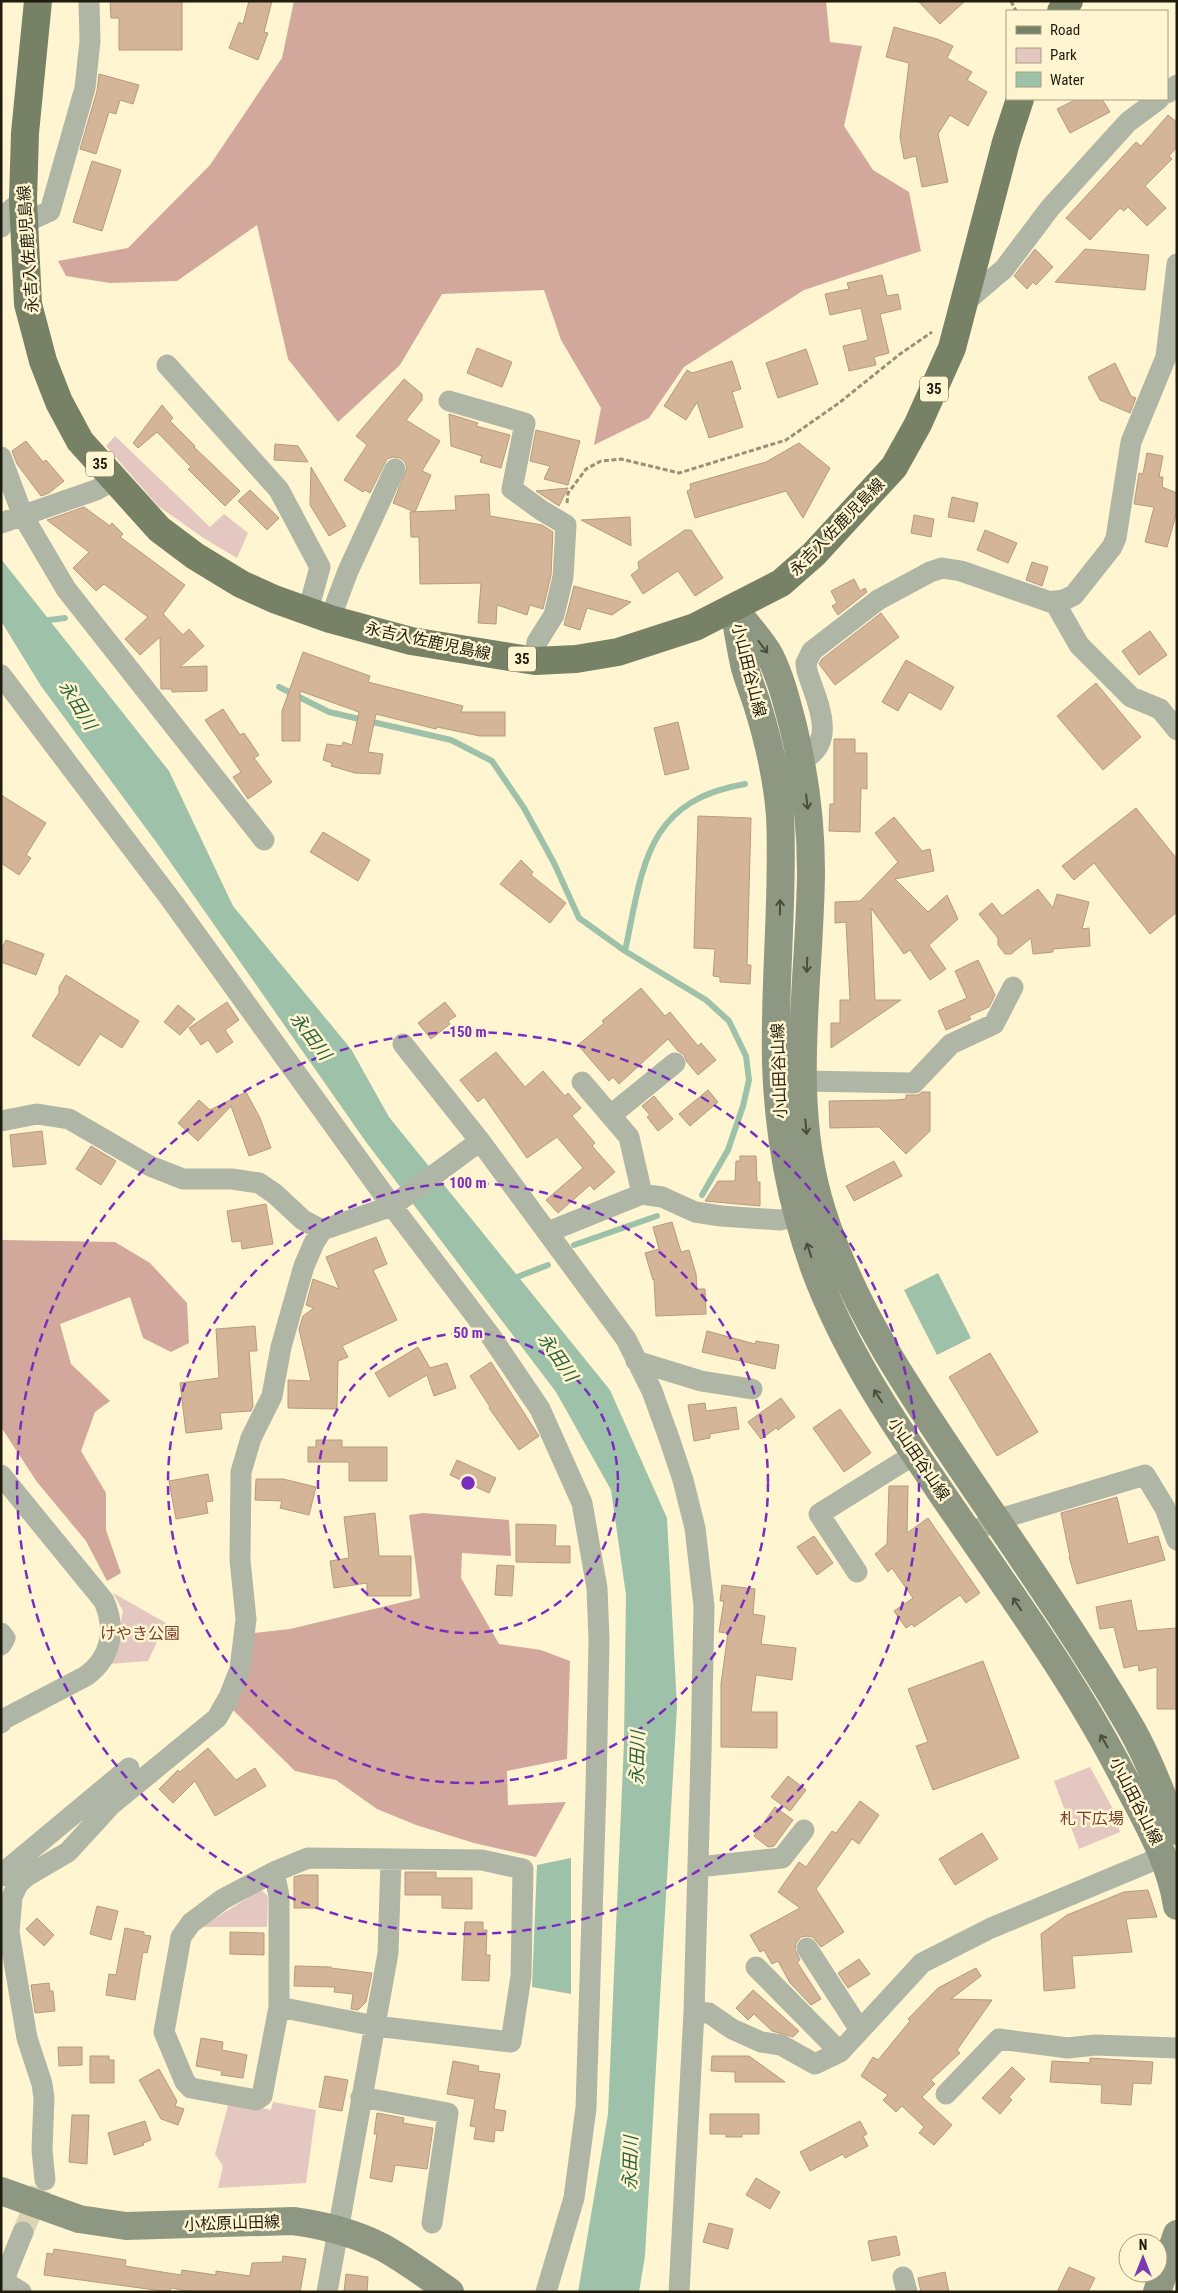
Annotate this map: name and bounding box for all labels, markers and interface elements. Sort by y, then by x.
legend [1006,10,1168,100]
text: Road [1050,21,1080,39]
text: Park [1050,46,1077,64]
text: Water [1050,71,1085,89]
street label: 永吉入佐鹿児島線 [14,184,42,314]
road number: 35 [920,376,948,402]
road number: 35 [86,452,114,476]
street label: 永吉入佐鹿児島線 [786,474,888,580]
street label: 永吉入佐鹿児島線 [363,618,493,664]
street label: 小山田谷山線 [728,621,770,719]
one-way arrow [758,640,769,653]
road number: 35 [508,646,536,672]
water label: 永田川 [55,677,102,735]
one-way arrow [802,794,812,810]
one-way arrow [775,900,784,916]
one-way arrow [802,956,812,972]
water label: 永田川 [286,1008,337,1065]
text: 150 m [449,1023,487,1041]
street label: 小山田谷山線 [768,1023,790,1119]
one-way arrow [801,1118,811,1134]
text: 100 m [449,1174,487,1192]
one-way arrow [803,1242,813,1258]
text: 50 m [453,1324,483,1342]
water label: 永田川 [534,1329,583,1387]
one-way arrow [872,1390,882,1404]
street label: 小山田谷山線 [884,1414,954,1504]
centre of rings [459,1474,477,1492]
one-way arrow [1012,1597,1022,1611]
park label: けやき公園 [100,1624,180,1643]
water label: 永田川 [626,1729,648,1785]
one-way arrow [1099,1734,1109,1748]
street label: 小山田谷山線 [1106,1754,1166,1848]
park label: 札下広場 [1060,1809,1124,1828]
water label: 永田川 [619,2134,641,2190]
street label: 小松原山田線 [184,2212,280,2234]
north arrow [1118,2233,1168,2283]
text: N [1139,2237,1147,2253]

